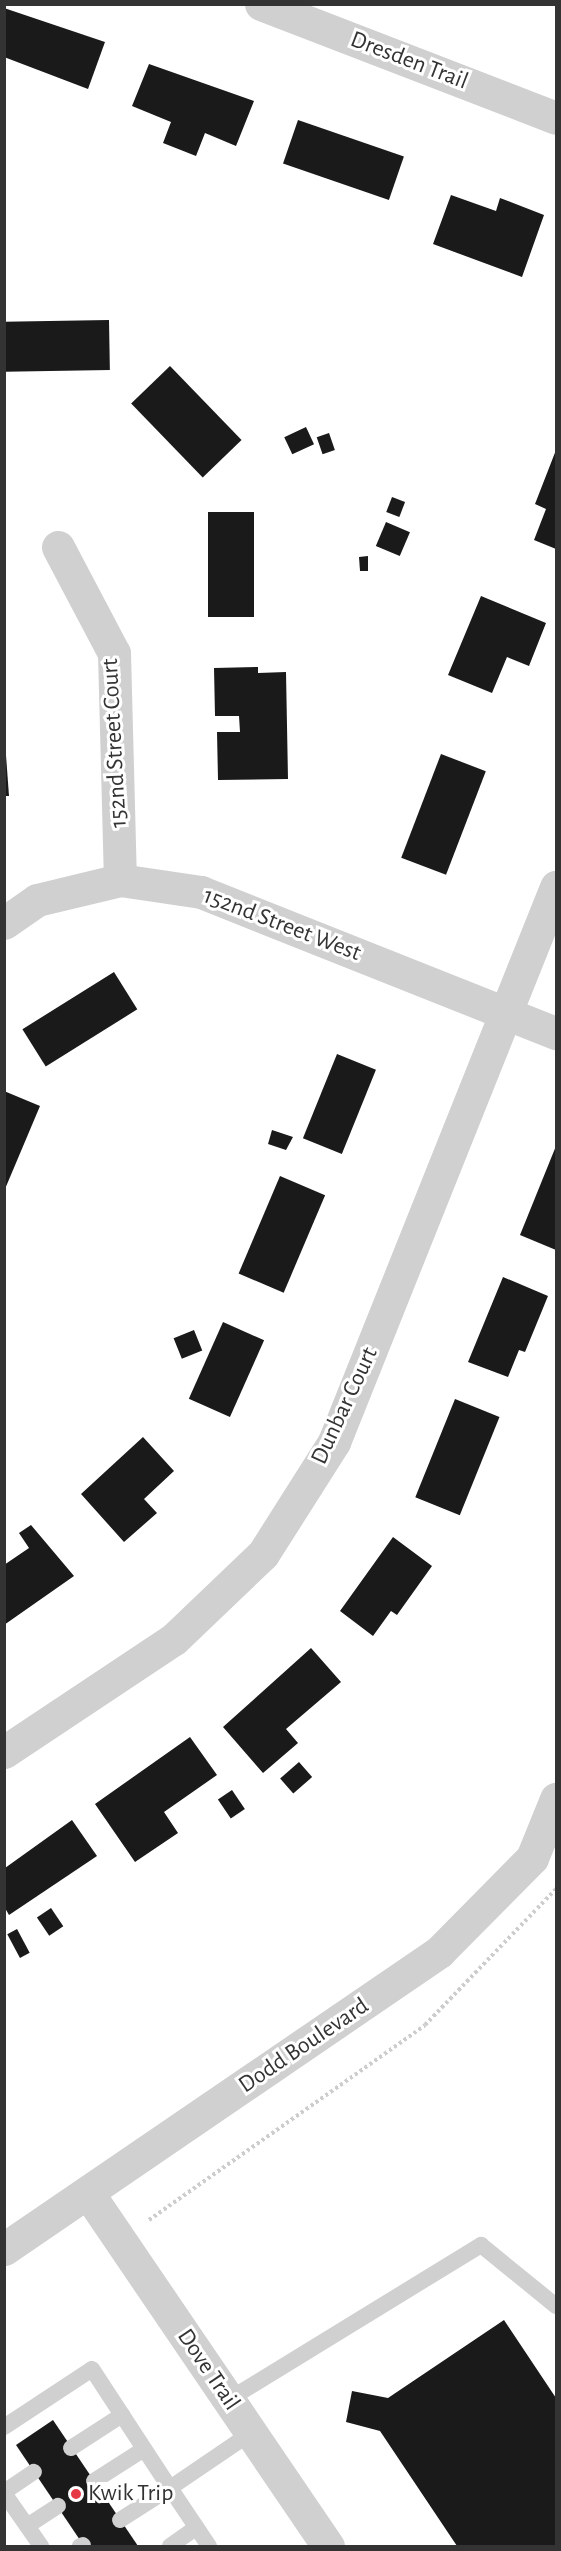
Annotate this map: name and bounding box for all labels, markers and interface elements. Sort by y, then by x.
street label: Dresden Trail [346,25,472,97]
street label: 152nd Street Court [96,658,134,828]
street label: 152nd Street West [199,882,365,968]
street label: Dunbar Court [305,1343,385,1469]
street label: Dodd Boulevard [234,1992,374,2100]
street label: Dove Trail [170,2324,246,2416]
place label: Kwik Trip [88,2480,173,2508]
marker: Kwik Trip [69,2487,83,2501]

